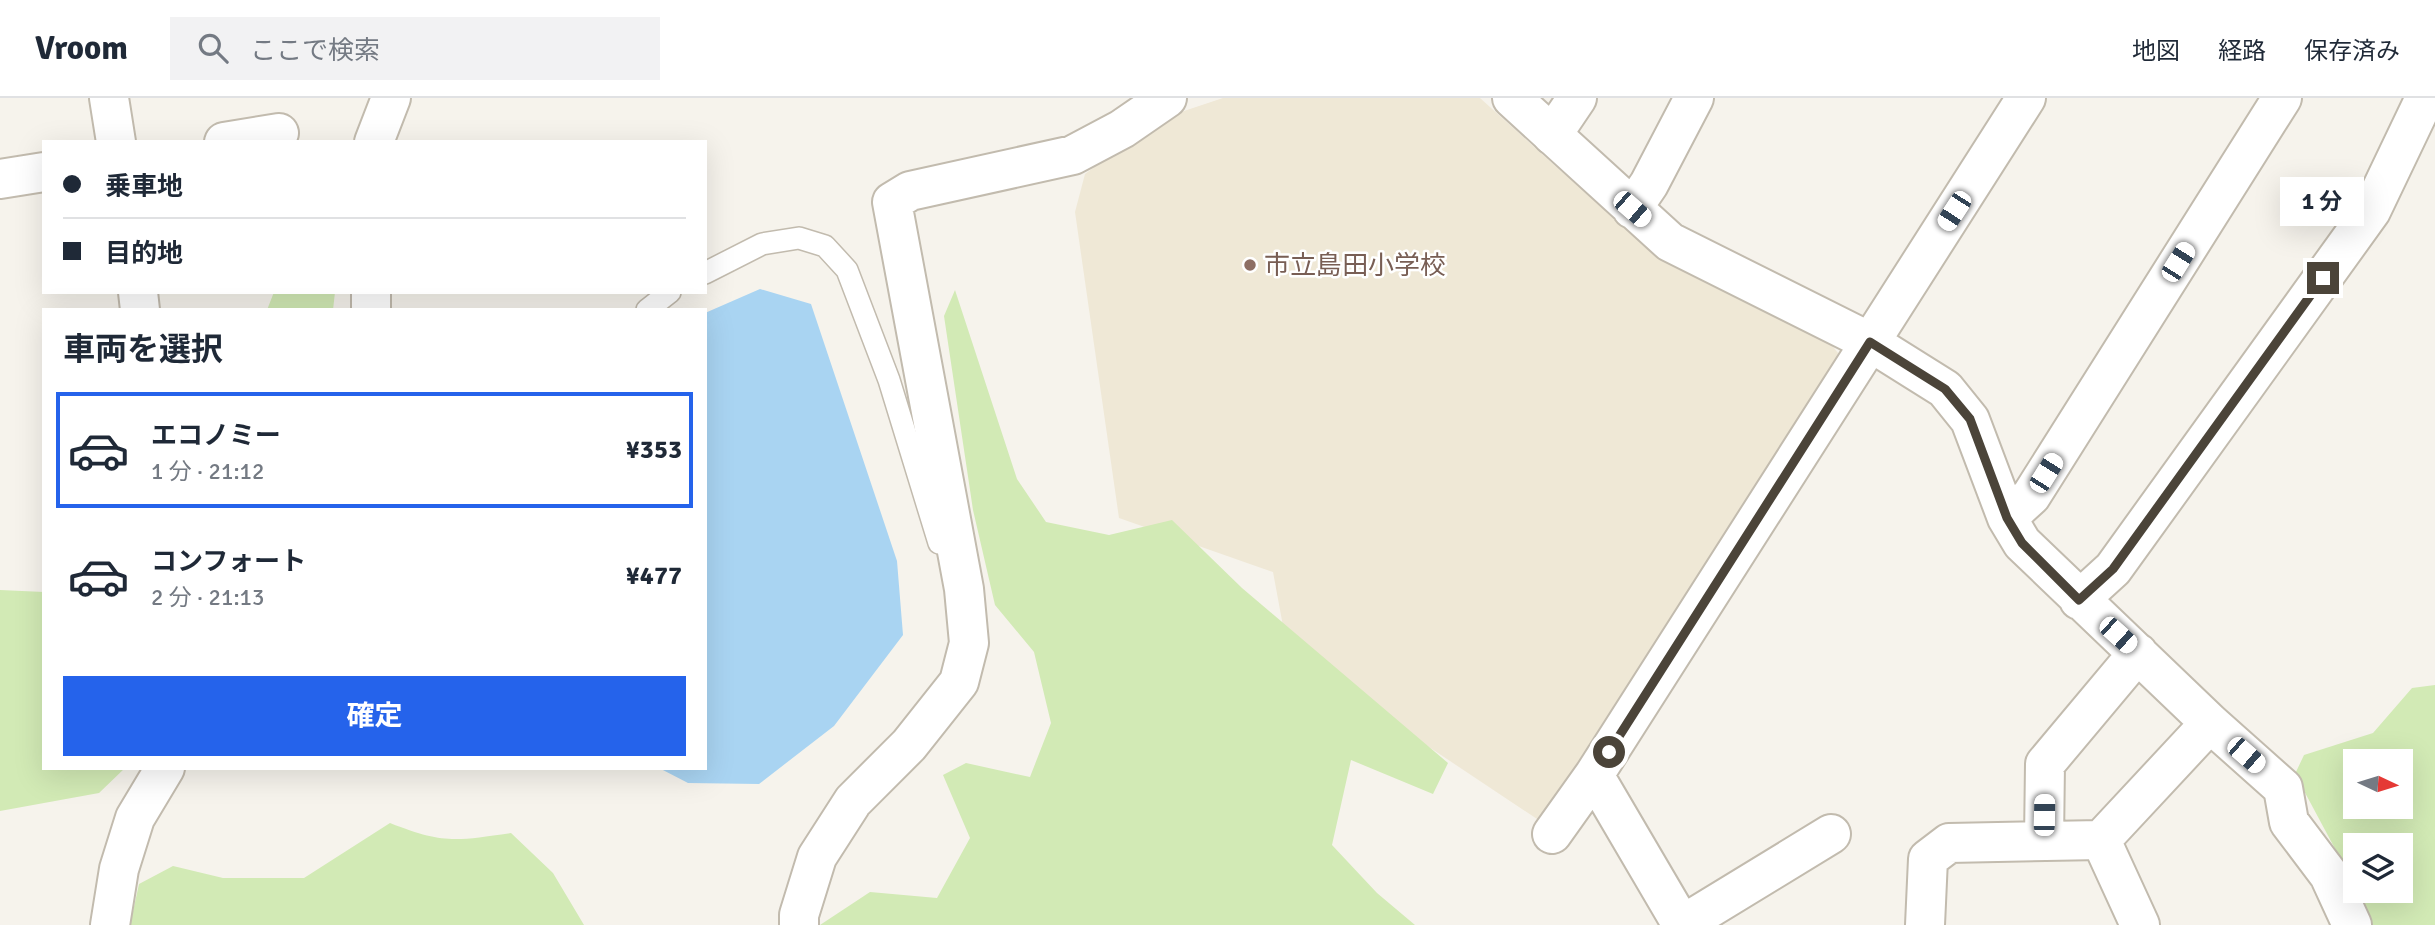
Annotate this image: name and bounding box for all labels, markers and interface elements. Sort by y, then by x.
search box [170,17,660,80]
text: Vroom [35,28,128,69]
icon: search [194,29,232,67]
text: ここで検索 [250,35,380,67]
text: 地図 [2132,36,2180,66]
text: 経路 [2218,36,2266,66]
text: 保存済み [2304,36,2400,66]
text: 乗車地 [105,171,183,203]
callout: 1 分 [2281,176,2365,226]
car [1610,187,1655,231]
text: 1 分 [2302,187,2342,216]
car [1934,188,1975,234]
text: 目的地 [105,238,183,270]
car [2158,239,2199,285]
place label: 市立島田小学校 [1264,250,1446,282]
marker: 市立島田小学校 [1242,257,1258,273]
route end [2307,262,2339,294]
text: 車両を選択 [63,330,223,369]
icon: car [67,419,130,482]
text: エコノミー [151,420,281,452]
text: ¥353 [626,434,682,466]
car [2026,450,2067,496]
text: 1 分 · 21:12 [151,457,264,486]
icon: car [67,545,130,608]
text: コンフォート [151,546,306,578]
text: ¥477 [626,560,682,592]
text: 2 分 · 21:13 [151,583,264,612]
car [2096,613,2141,657]
button: 確定 [63,676,686,756]
car [2224,733,2269,777]
route start [1593,736,1625,768]
north arrow [2343,749,2413,819]
map controls [2343,749,2413,903]
car [2034,794,2055,836]
button: layers [2343,833,2413,903]

